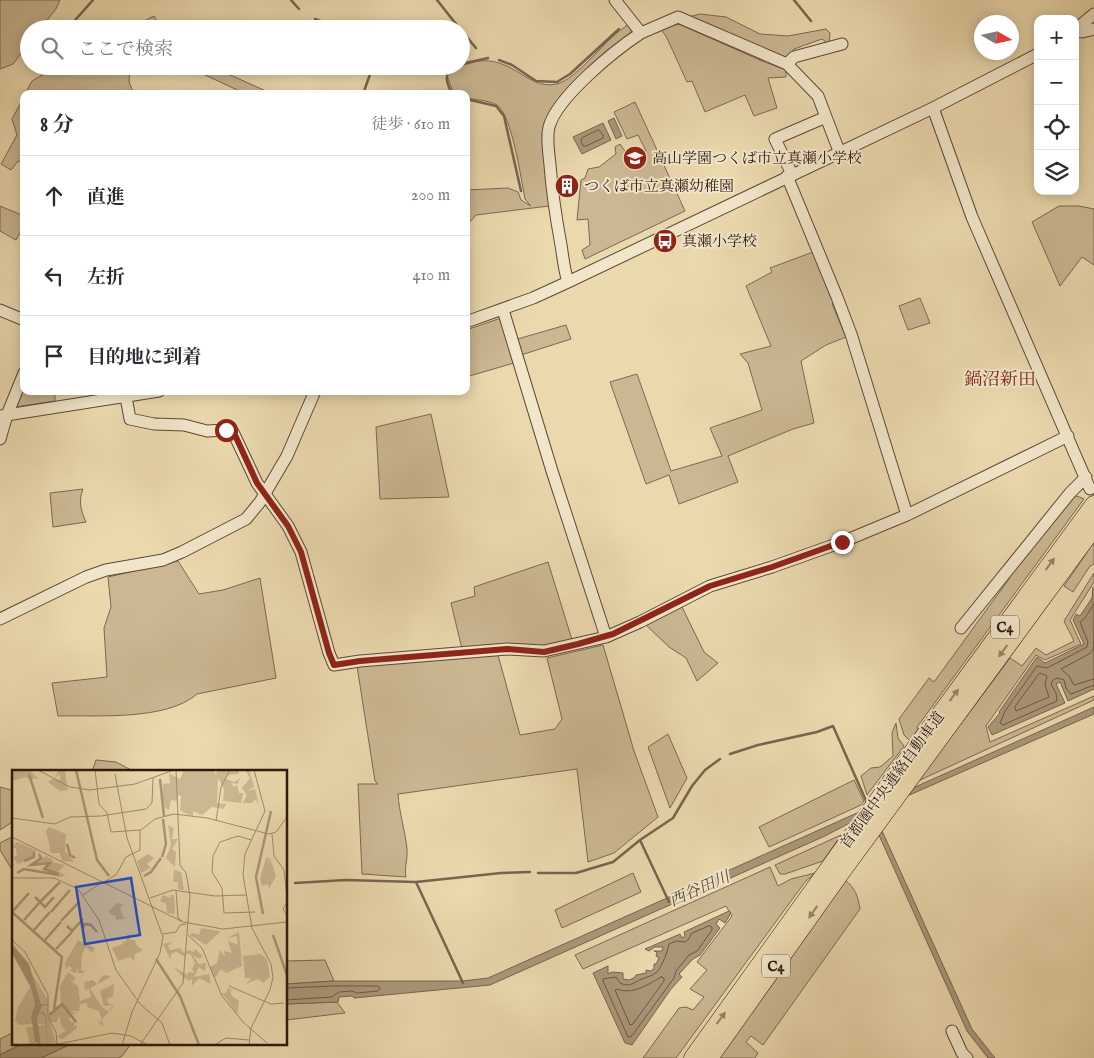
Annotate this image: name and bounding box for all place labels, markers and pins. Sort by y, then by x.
school or university icon: 高山学園つくば市立真瀬小学校 [622,145,648,171]
place label: 高山学園つくば市立真瀬小学校 [652,149,862,168]
building icon: つくば市立真瀬幼稚園 [554,173,580,199]
place label: つくば市立真瀬幼稚園 [584,177,734,196]
bus stop icon: 真瀬小学校 [652,228,678,254]
place label: 真瀬小学校 [682,232,757,251]

